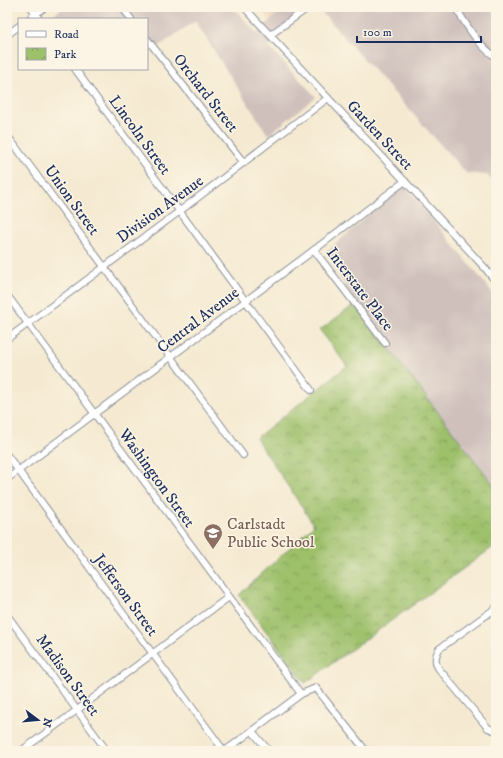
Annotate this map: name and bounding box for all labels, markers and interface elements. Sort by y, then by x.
legend [18,18,148,70]
scale bar [357,18,481,44]
text: 100 m [363,25,392,40]
text: Road [54,27,79,42]
text: Park [54,47,76,62]
street label: Orchard Street [169,50,243,136]
street label: Lincoln Street [105,91,175,179]
street label: Garden Street [343,96,417,174]
street label: Union Street [40,161,104,239]
street label: Division Avenue [113,171,208,247]
street label: Interstate Place [322,243,398,335]
street label: Central Avenue [153,282,243,357]
street label: Washington Street [114,424,199,531]
place label: Carlstadt Public School [227,514,315,552]
school or university icon: Carlstadt Public School [202,522,224,550]
street label: Jefferson Street [88,548,163,640]
street label: Madison Street [32,630,104,720]
north arrow [18,700,58,740]
text: N [39,716,55,729]

